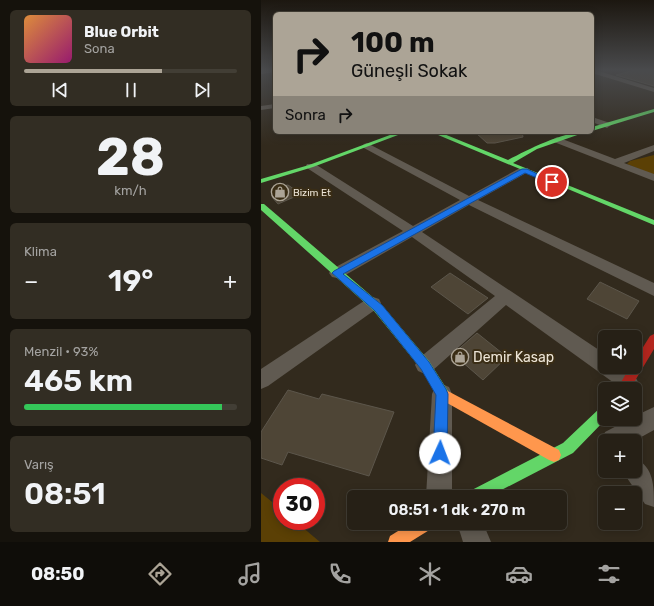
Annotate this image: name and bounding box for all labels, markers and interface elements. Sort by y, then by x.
text: Blue Orbit [84,23,159,41]
text: 100 m [351,26,435,59]
icon: right [285,28,337,80]
text: Sona [84,41,115,56]
text: Güneşli Sokak [351,60,467,82]
icon: previous [49,79,71,101]
icon: pause [120,79,142,101]
icon: next [191,79,213,101]
icon: right [334,104,356,126]
text: Sonra [285,106,326,124]
text: 28 [96,126,165,188]
pin [535,165,569,199]
icon: arrive [541,171,563,193]
shop icon: Bizim Et [270,182,290,202]
text: km/h [114,183,147,198]
place label: Bizim Et [293,187,331,199]
text: Klima [24,244,57,259]
text: 19° [108,263,153,299]
text: − [24,268,38,295]
text: + [223,268,237,295]
map controls [598,330,642,530]
button: sound [598,330,642,374]
text: Menzil · 93% [24,344,98,359]
shop icon: Demir Kasap [450,347,470,367]
place label: Demir Kasap [473,349,554,366]
text: 465 km [24,363,133,399]
button: layers [598,382,642,426]
position arrow [419,432,461,474]
button: + [598,434,642,478]
text: Varış [24,457,54,472]
text: 08:51 [24,476,106,512]
speed limit sign: 30 [273,478,325,530]
button: − [598,486,642,530]
text: 08:51 · 1 dk · 270 m [388,501,526,519]
icon: directions [146,560,174,588]
icon: music [236,560,264,588]
icon: phone [326,560,354,588]
icon: climate [416,560,444,588]
icon: car [505,560,533,588]
icon: filters [595,560,623,588]
text: 08:50 [31,563,84,585]

